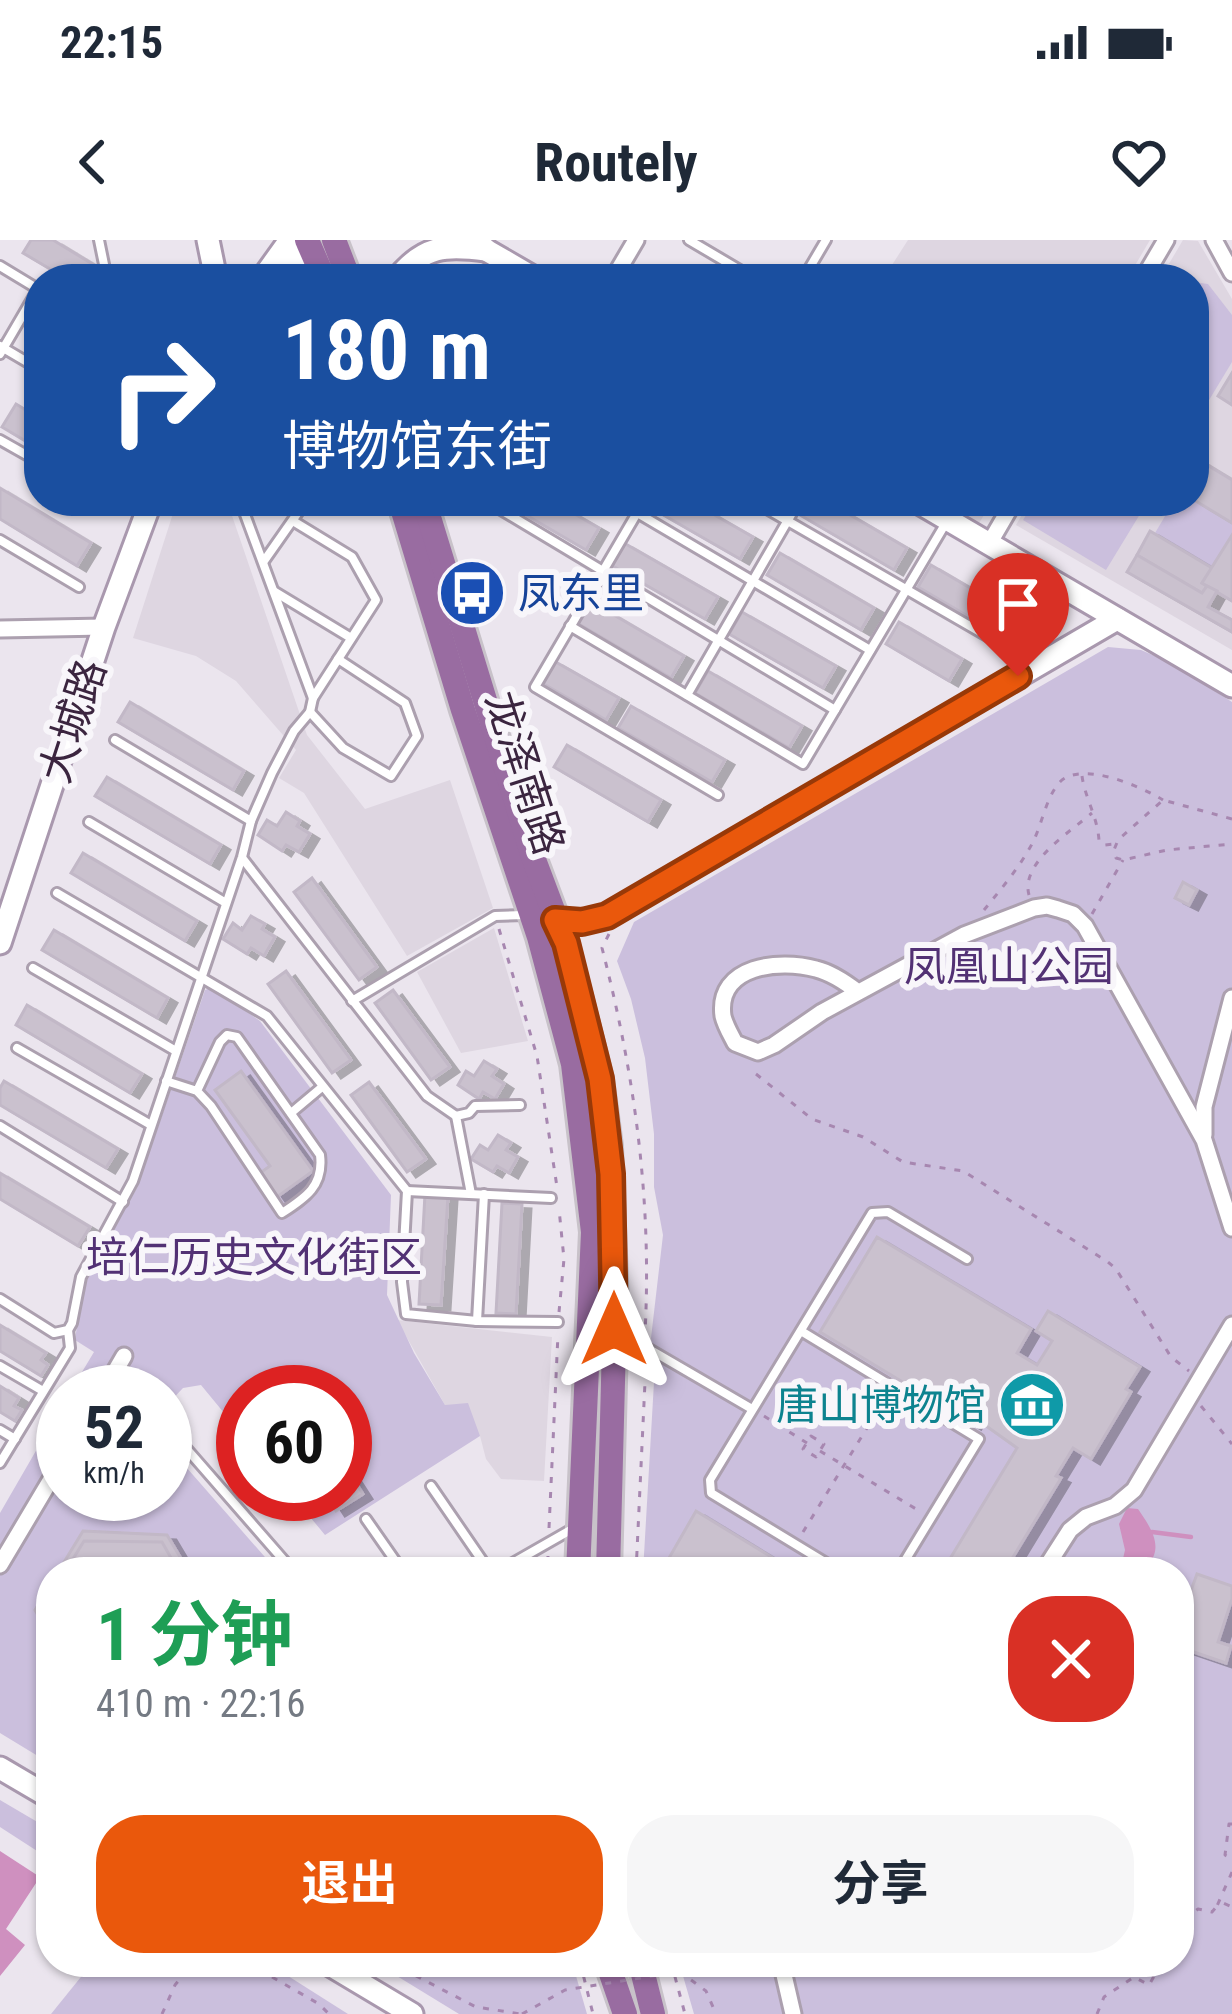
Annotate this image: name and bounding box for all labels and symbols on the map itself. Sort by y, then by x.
pin [967,553,1069,676]
bus stop icon: 凤东里 [437,558,507,628]
place label: 凤东里 [518,569,644,618]
street label: 大城路 [30,654,116,788]
street label: 龙泽南路 [476,686,574,860]
park label: 凤凰山公园 [904,942,1114,991]
park label: 培仁历史文化街区 [86,1233,422,1282]
position arrow [551,1266,677,1392]
speed limit sign: 60 [216,1365,372,1521]
museum icon: 唐山博物馆 [997,1370,1067,1440]
place label: 唐山博物馆 [776,1381,986,1430]

